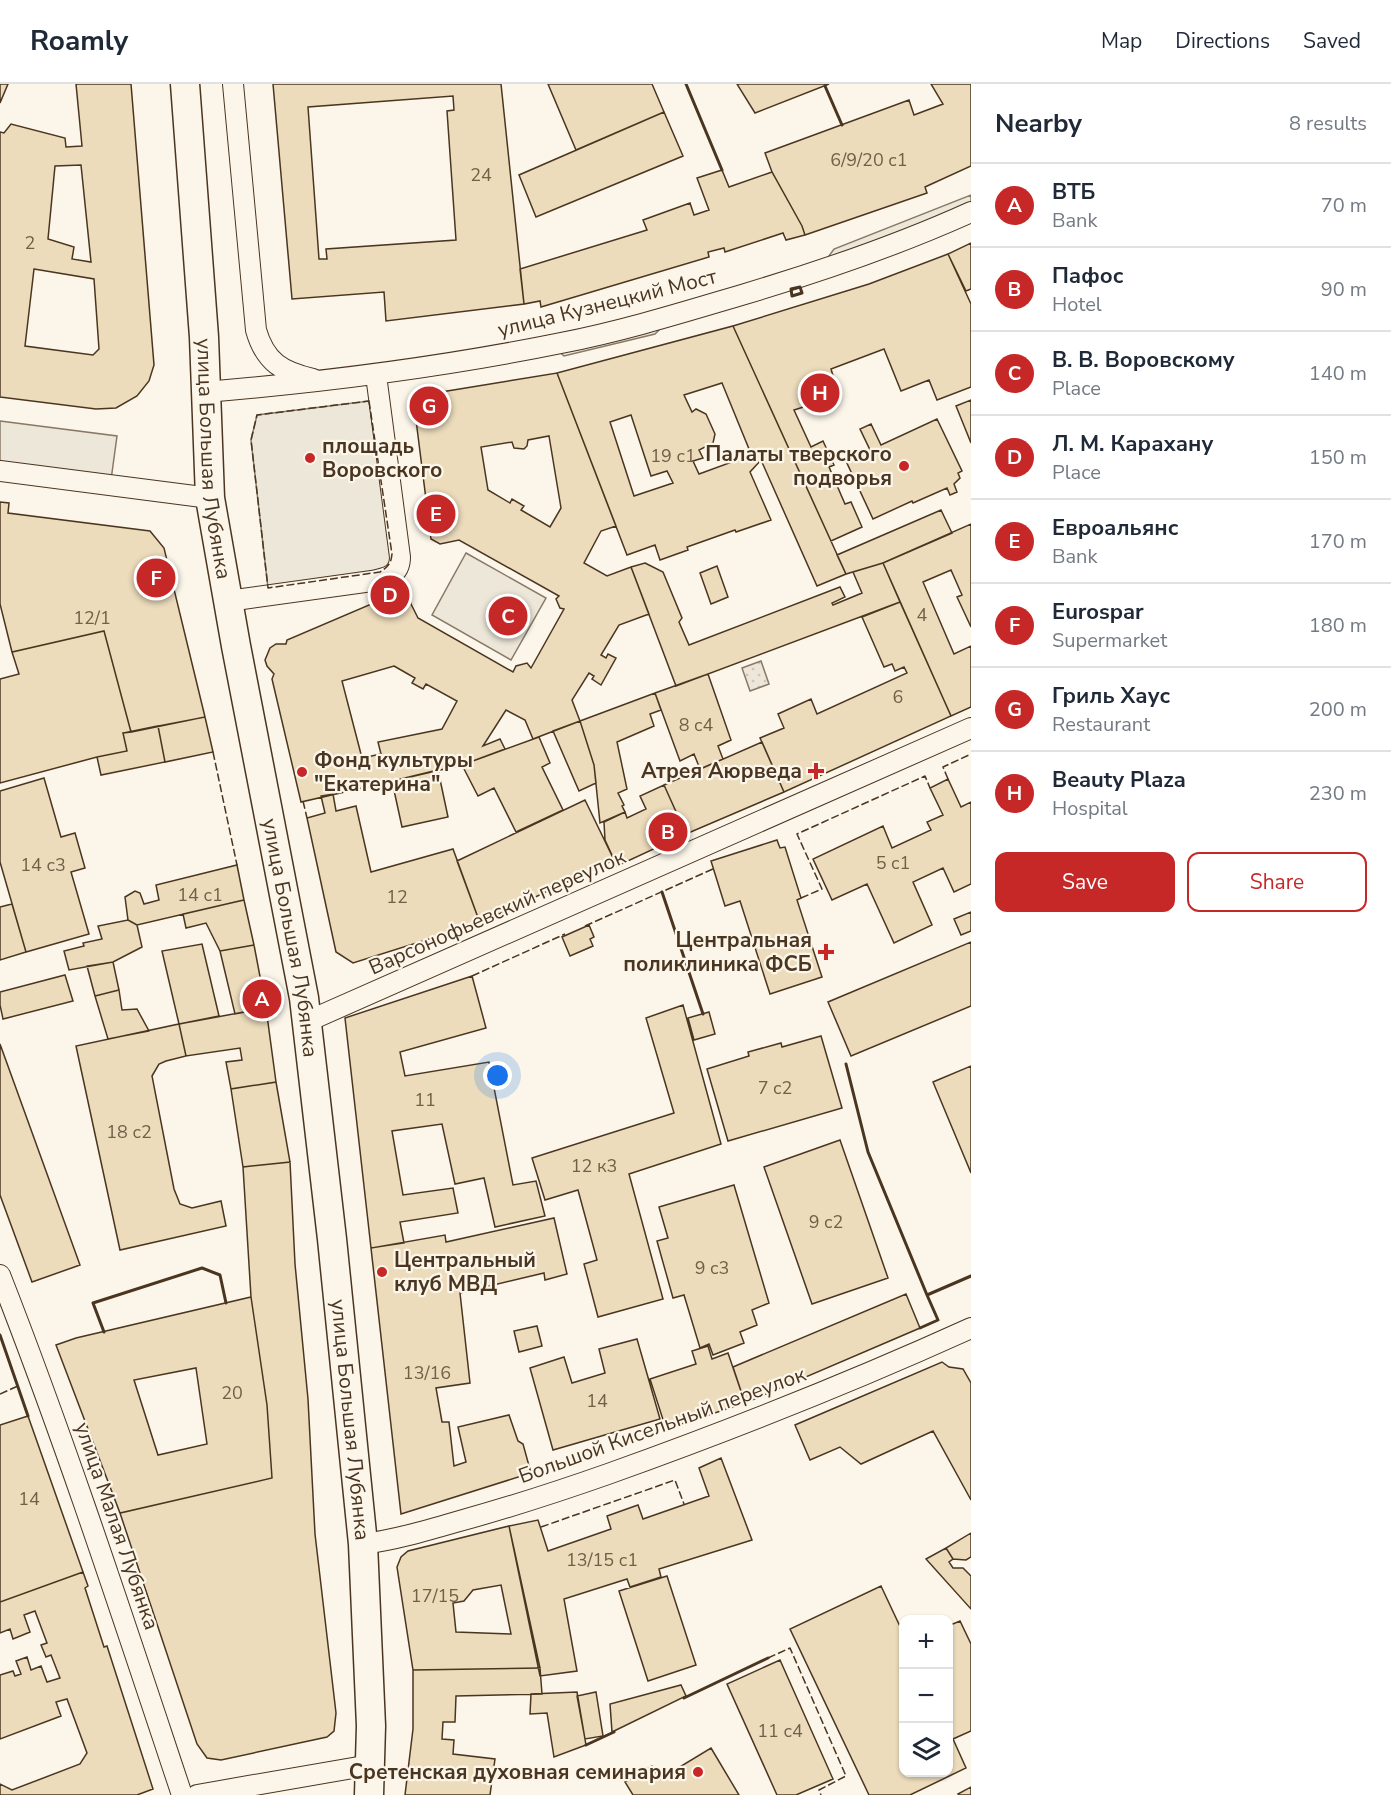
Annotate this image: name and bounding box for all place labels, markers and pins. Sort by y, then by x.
pin: H [800,370,840,416]
pin: G [410,384,448,428]
place label: площадь Воровского [322,432,442,484]
place label: Палаты тверского подворья [705,440,892,492]
marker: площадь Воровского [303,451,317,465]
marker: Палаты тверского подворья [897,459,911,473]
pin: E [416,492,456,536]
pin: F [136,556,176,600]
pin: D [370,572,410,618]
pin: C [488,594,528,638]
place label: Фонд культуры "Екатерина" [314,746,473,798]
place label: Атрея Аюрведа [641,757,802,785]
marker: Атрея Аюрведа [807,762,825,780]
marker: Фонд культуры "Екатерина" [295,765,309,779]
pin: B [648,810,688,855]
place label: Центральная поликлиника ФСБ [623,926,812,978]
marker: Центральная поликлиника ФСБ [817,943,835,961]
pin: A [242,976,282,1022]
place label: Центральный клуб МВД [394,1246,536,1298]
marker: Центральный клуб МВД [375,1265,389,1279]
place label: Сретенская духовная семинария [349,1758,686,1786]
marker: Сретенская духовная семинария [691,1765,705,1779]

